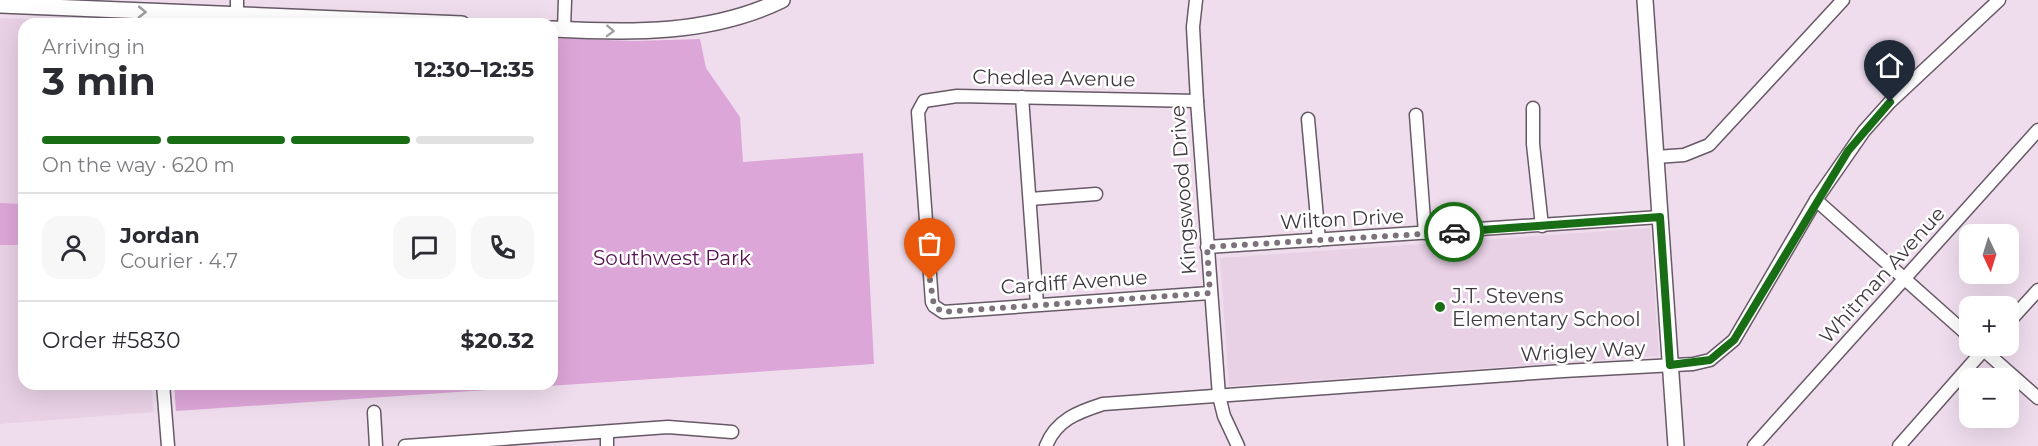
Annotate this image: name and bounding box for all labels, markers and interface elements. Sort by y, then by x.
one-way arrow [138,5,147,18]
one-way arrow [606,24,615,37]
text: Arriving in [42,35,145,59]
pin [1864,40,1915,102]
icon: home [1873,49,1906,82]
text: 12:30–12:35 [415,56,534,83]
text: 3 min [42,57,156,105]
street label: Chedlea Avenue [972,65,1136,91]
street label: Kingswood Drive [1165,104,1201,276]
text: On the way · 620 m [42,153,235,177]
courier [1424,202,1484,262]
street label: Whitman Avenue [1814,202,1950,348]
street label: Wilton Drive [1280,204,1404,234]
button: person [42,216,105,279]
button: chat [393,216,456,279]
button: phone [471,216,534,279]
icon: car [1438,216,1471,249]
pin [904,218,955,280]
text: Jordan [120,222,200,249]
north arrow [1959,224,2019,284]
map controls [1959,224,2019,428]
icon: bag [913,227,946,260]
park label: Southwest Park [593,246,751,270]
text: Courier · 4.7 [120,249,238,273]
street label: Cardiff Avenue [1000,265,1148,299]
place label: J.T. Stevens Elementary School [1451,284,1641,331]
button: + [1959,296,2019,356]
marker: J.T. Stevens Elementary School [1433,300,1447,314]
text: Order #5830 [42,327,181,354]
text: $20.32 [460,327,534,354]
street label: Wrigley Way [1520,336,1646,366]
button: − [1959,368,2019,428]

